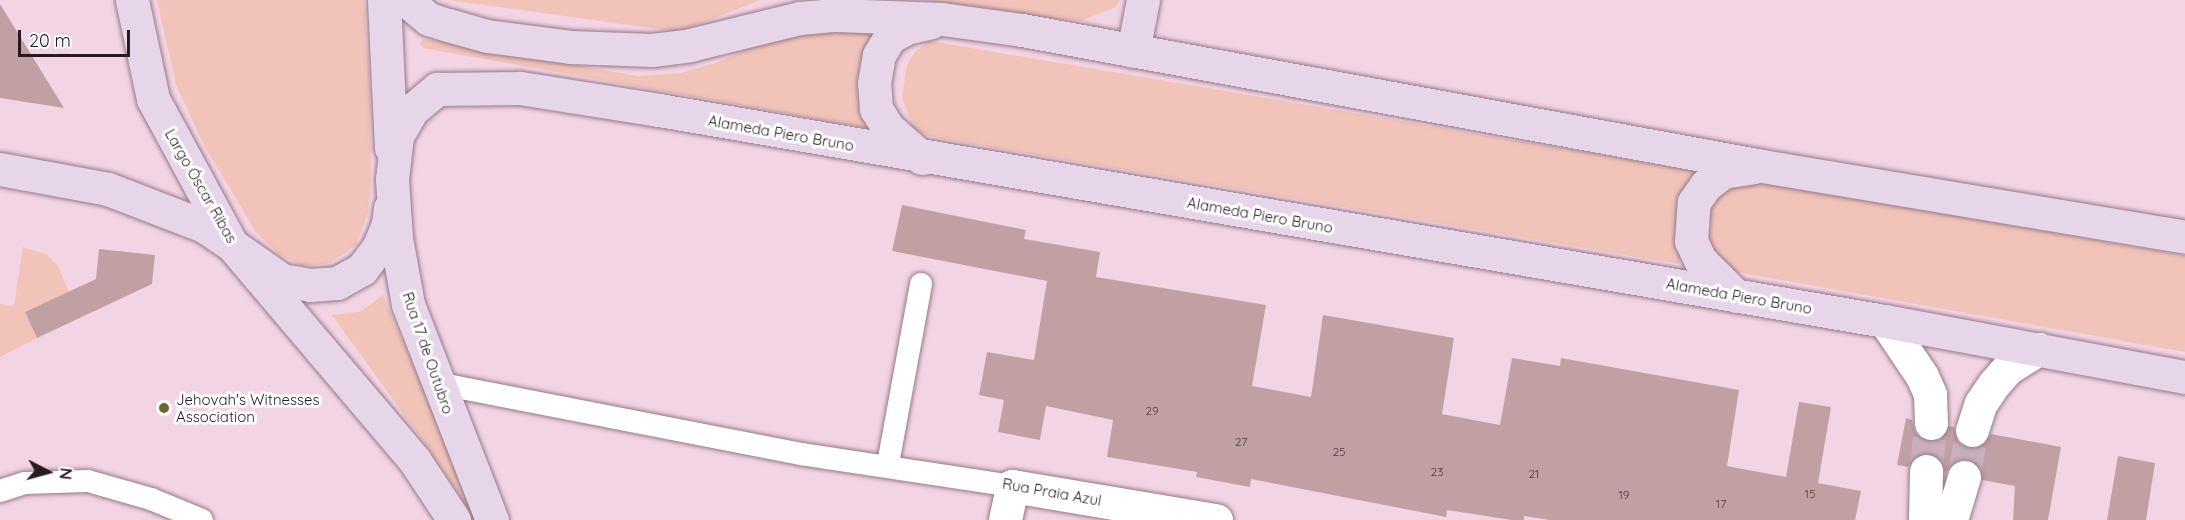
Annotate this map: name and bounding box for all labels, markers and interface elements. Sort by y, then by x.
scale bar [21,18,134,56]
text: 20 m [29,29,71,52]
street label: Alameda Piero Bruno [707,111,855,155]
street label: Largo Óscar Ribas [161,126,241,246]
street label: Alameda Piero Bruno [1186,193,1334,237]
street label: Alameda Piero Bruno [1665,274,1813,318]
street label: Rua 17 de Outubro [399,290,457,416]
place label: Jehovah's Witnesses Association [176,390,320,425]
marker: Jehovah's Witnesses Association [157,401,171,415]
house number: 29 [1145,404,1159,418]
house number: 27 [1235,435,1247,449]
north arrow [18,442,78,502]
house number: 25 [1332,445,1346,459]
house number: 23 [1431,465,1443,479]
text: N [55,467,76,481]
house number: 21 [1528,467,1540,481]
street label: Rua Praia Azul [1001,474,1103,510]
house number: 15 [1805,487,1815,501]
house number: 19 [1618,488,1630,502]
house number: 17 [1716,497,1726,511]

